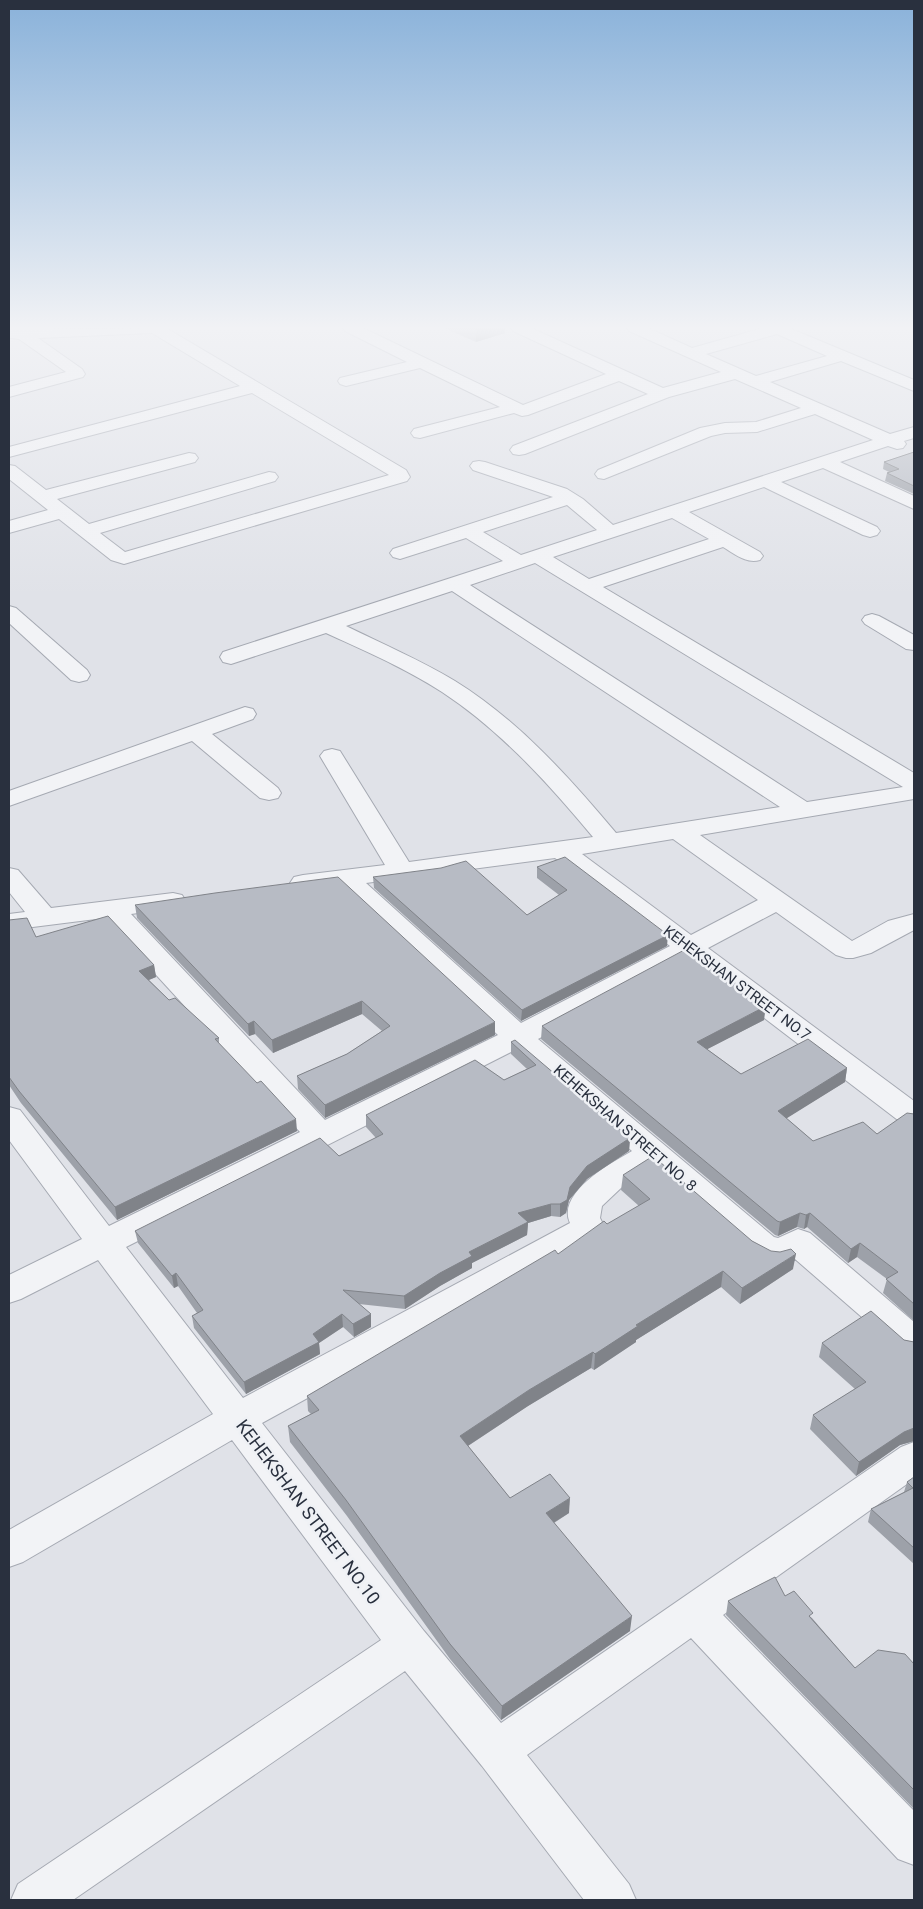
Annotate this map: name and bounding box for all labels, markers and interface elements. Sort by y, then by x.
street label: KEHEKSHAN STREET NO.7 [660,922,814,1044]
street label: KEHEKSHAN STREET NO. 8 [550,1061,700,1195]
street label: KEHEKSHAN STREET NO.10 [232,1415,385,1608]

